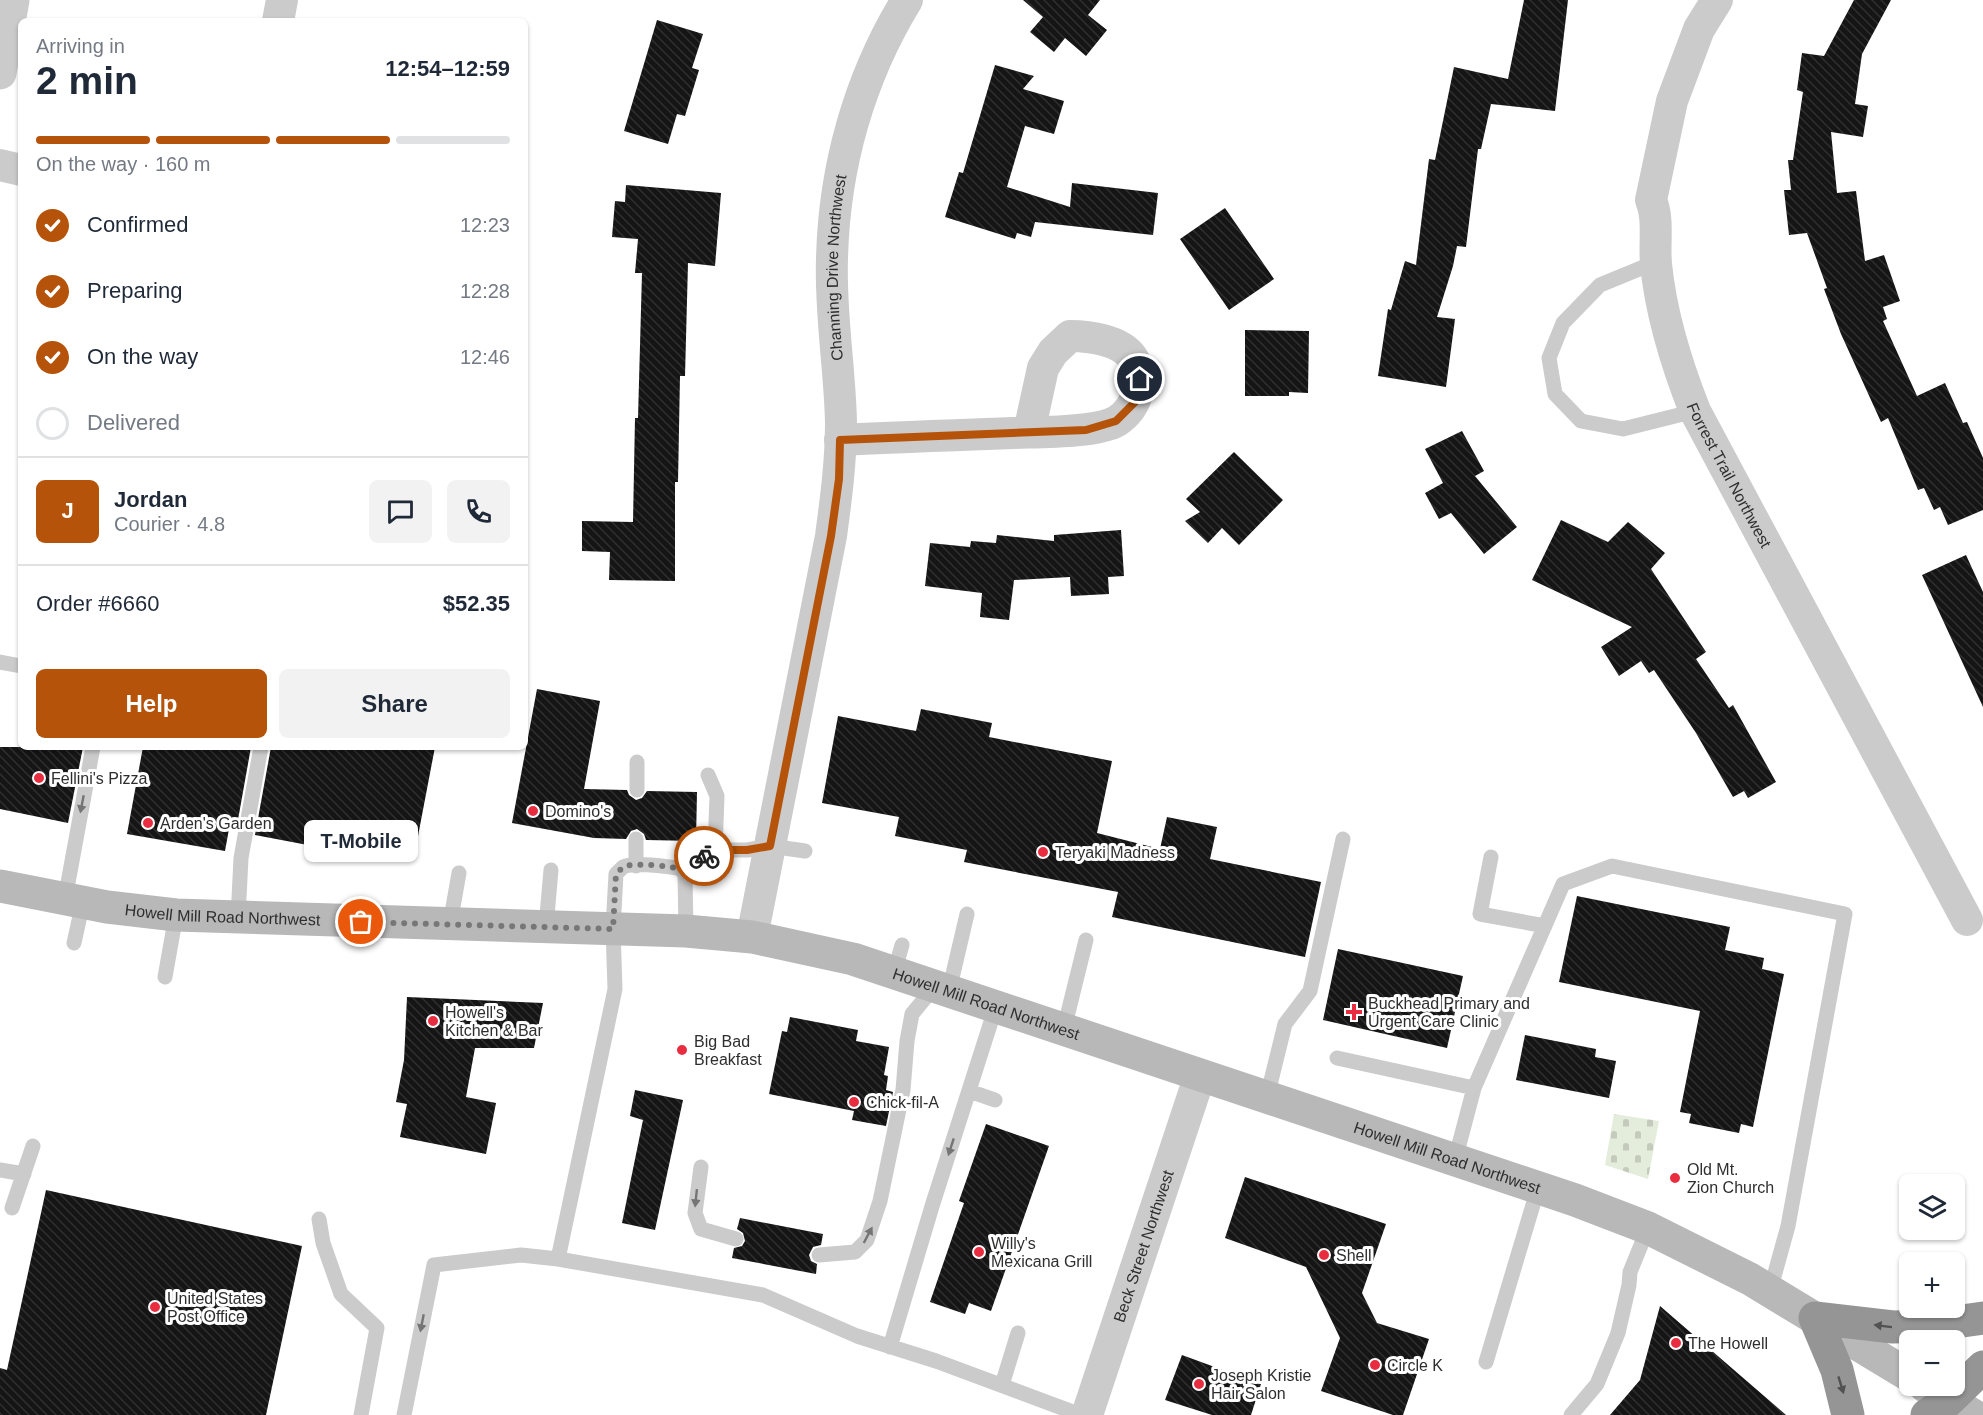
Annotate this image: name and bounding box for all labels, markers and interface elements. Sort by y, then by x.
text: Arriving in [36,35,125,57]
text: 12:54–12:59 [385,56,510,81]
text: 2 min [36,59,138,102]
text: On the way · 160 m [36,153,211,175]
street label: Channing Drive Northwest [823,173,849,362]
icon: check [36,209,69,242]
text: Confirmed [87,212,188,237]
text: 12:23 [460,214,510,236]
icon: check [36,275,69,308]
text: Preparing [87,278,182,303]
text: 12:28 [460,280,510,302]
icon: check [36,341,69,374]
text: On the way [87,344,198,369]
text: 12:46 [460,346,510,368]
pin [1114,353,1165,404]
icon: home [1123,362,1156,395]
street label: Forrest Trail Northwest [1684,400,1775,551]
text: Delivered [87,410,180,435]
button: chat [369,480,432,543]
button: phone [447,480,510,543]
text: Jordan [114,487,187,512]
text: J [61,498,74,523]
text: Courier · 4.8 [114,513,225,535]
text: Order #6660 [36,591,160,616]
text: $52.35 [443,591,510,616]
button: Help [36,669,267,738]
button: Share [279,669,510,738]
place label: Fellini's Pizza [51,770,148,787]
marker: Fellini's Pizza [32,771,46,785]
one-way arrow [77,795,86,814]
place label: Domino's [545,803,611,820]
marker: Domino's [526,804,540,818]
place label: Arden's Garden [160,815,272,832]
marker: Arden's Garden [141,816,155,830]
callout: T-Mobile [304,820,418,862]
courier [674,826,734,886]
text: T-Mobile [320,830,402,852]
icon: bike [688,840,721,873]
place label: Teryaki Madness [1055,844,1175,861]
marker: Teryaki Madness [1036,845,1050,859]
pin [335,896,386,947]
street label: Howell Mill Road Northwest [124,901,321,928]
icon: bag [344,905,377,938]
street label: Howell Mill Road Northwest [891,964,1082,1043]
place label: Buckhead Primary and Urgent Care Clinic [1368,995,1530,1030]
marker: Buckhead Primary and Urgent Care Clinic [1345,1003,1363,1021]
place label: Howell's Kitchen & Bar [445,1004,544,1039]
marker: Howell's Kitchen & Bar [426,1014,440,1028]
place label: Big Bad Breakfast [694,1033,762,1068]
marker: Big Bad Breakfast [675,1043,689,1057]
place label: Chick-fil-A [866,1094,939,1111]
marker: Chick-fil-A [847,1095,861,1109]
street label: Howell Mill Road Northwest [1352,1118,1543,1197]
one-way arrow [945,1138,955,1156]
place label: Old Mt. Zion Church [1687,1161,1774,1196]
street label: Beck Street Northwest [1110,1167,1176,1324]
marker: Old Mt. Zion Church [1668,1171,1682,1185]
map controls [1899,1174,1965,1396]
button: layers [1899,1174,1965,1240]
one-way arrow [691,1189,701,1208]
one-way arrow [863,1226,873,1243]
place label: Willy's Mexicana Grill [991,1235,1092,1270]
marker: Willy's Mexicana Grill [972,1245,986,1259]
place label: Shell [1336,1247,1372,1264]
marker: Shell [1317,1248,1331,1262]
button: + [1899,1252,1965,1318]
place label: United States Post Office [167,1290,263,1325]
marker: United States Post Office [148,1300,162,1314]
one-way arrow [417,1313,426,1332]
one-way arrow [1874,1321,1893,1331]
button: − [1899,1330,1965,1396]
place label: The Howell [1688,1335,1768,1352]
marker: The Howell [1669,1336,1683,1350]
place label: Circle K [1387,1357,1443,1374]
marker: Circle K [1368,1358,1382,1372]
place label: Joseph Kristie Hair Salon [1211,1367,1312,1402]
one-way arrow [1837,1376,1846,1394]
marker: Joseph Kristie Hair Salon [1192,1377,1206,1391]

